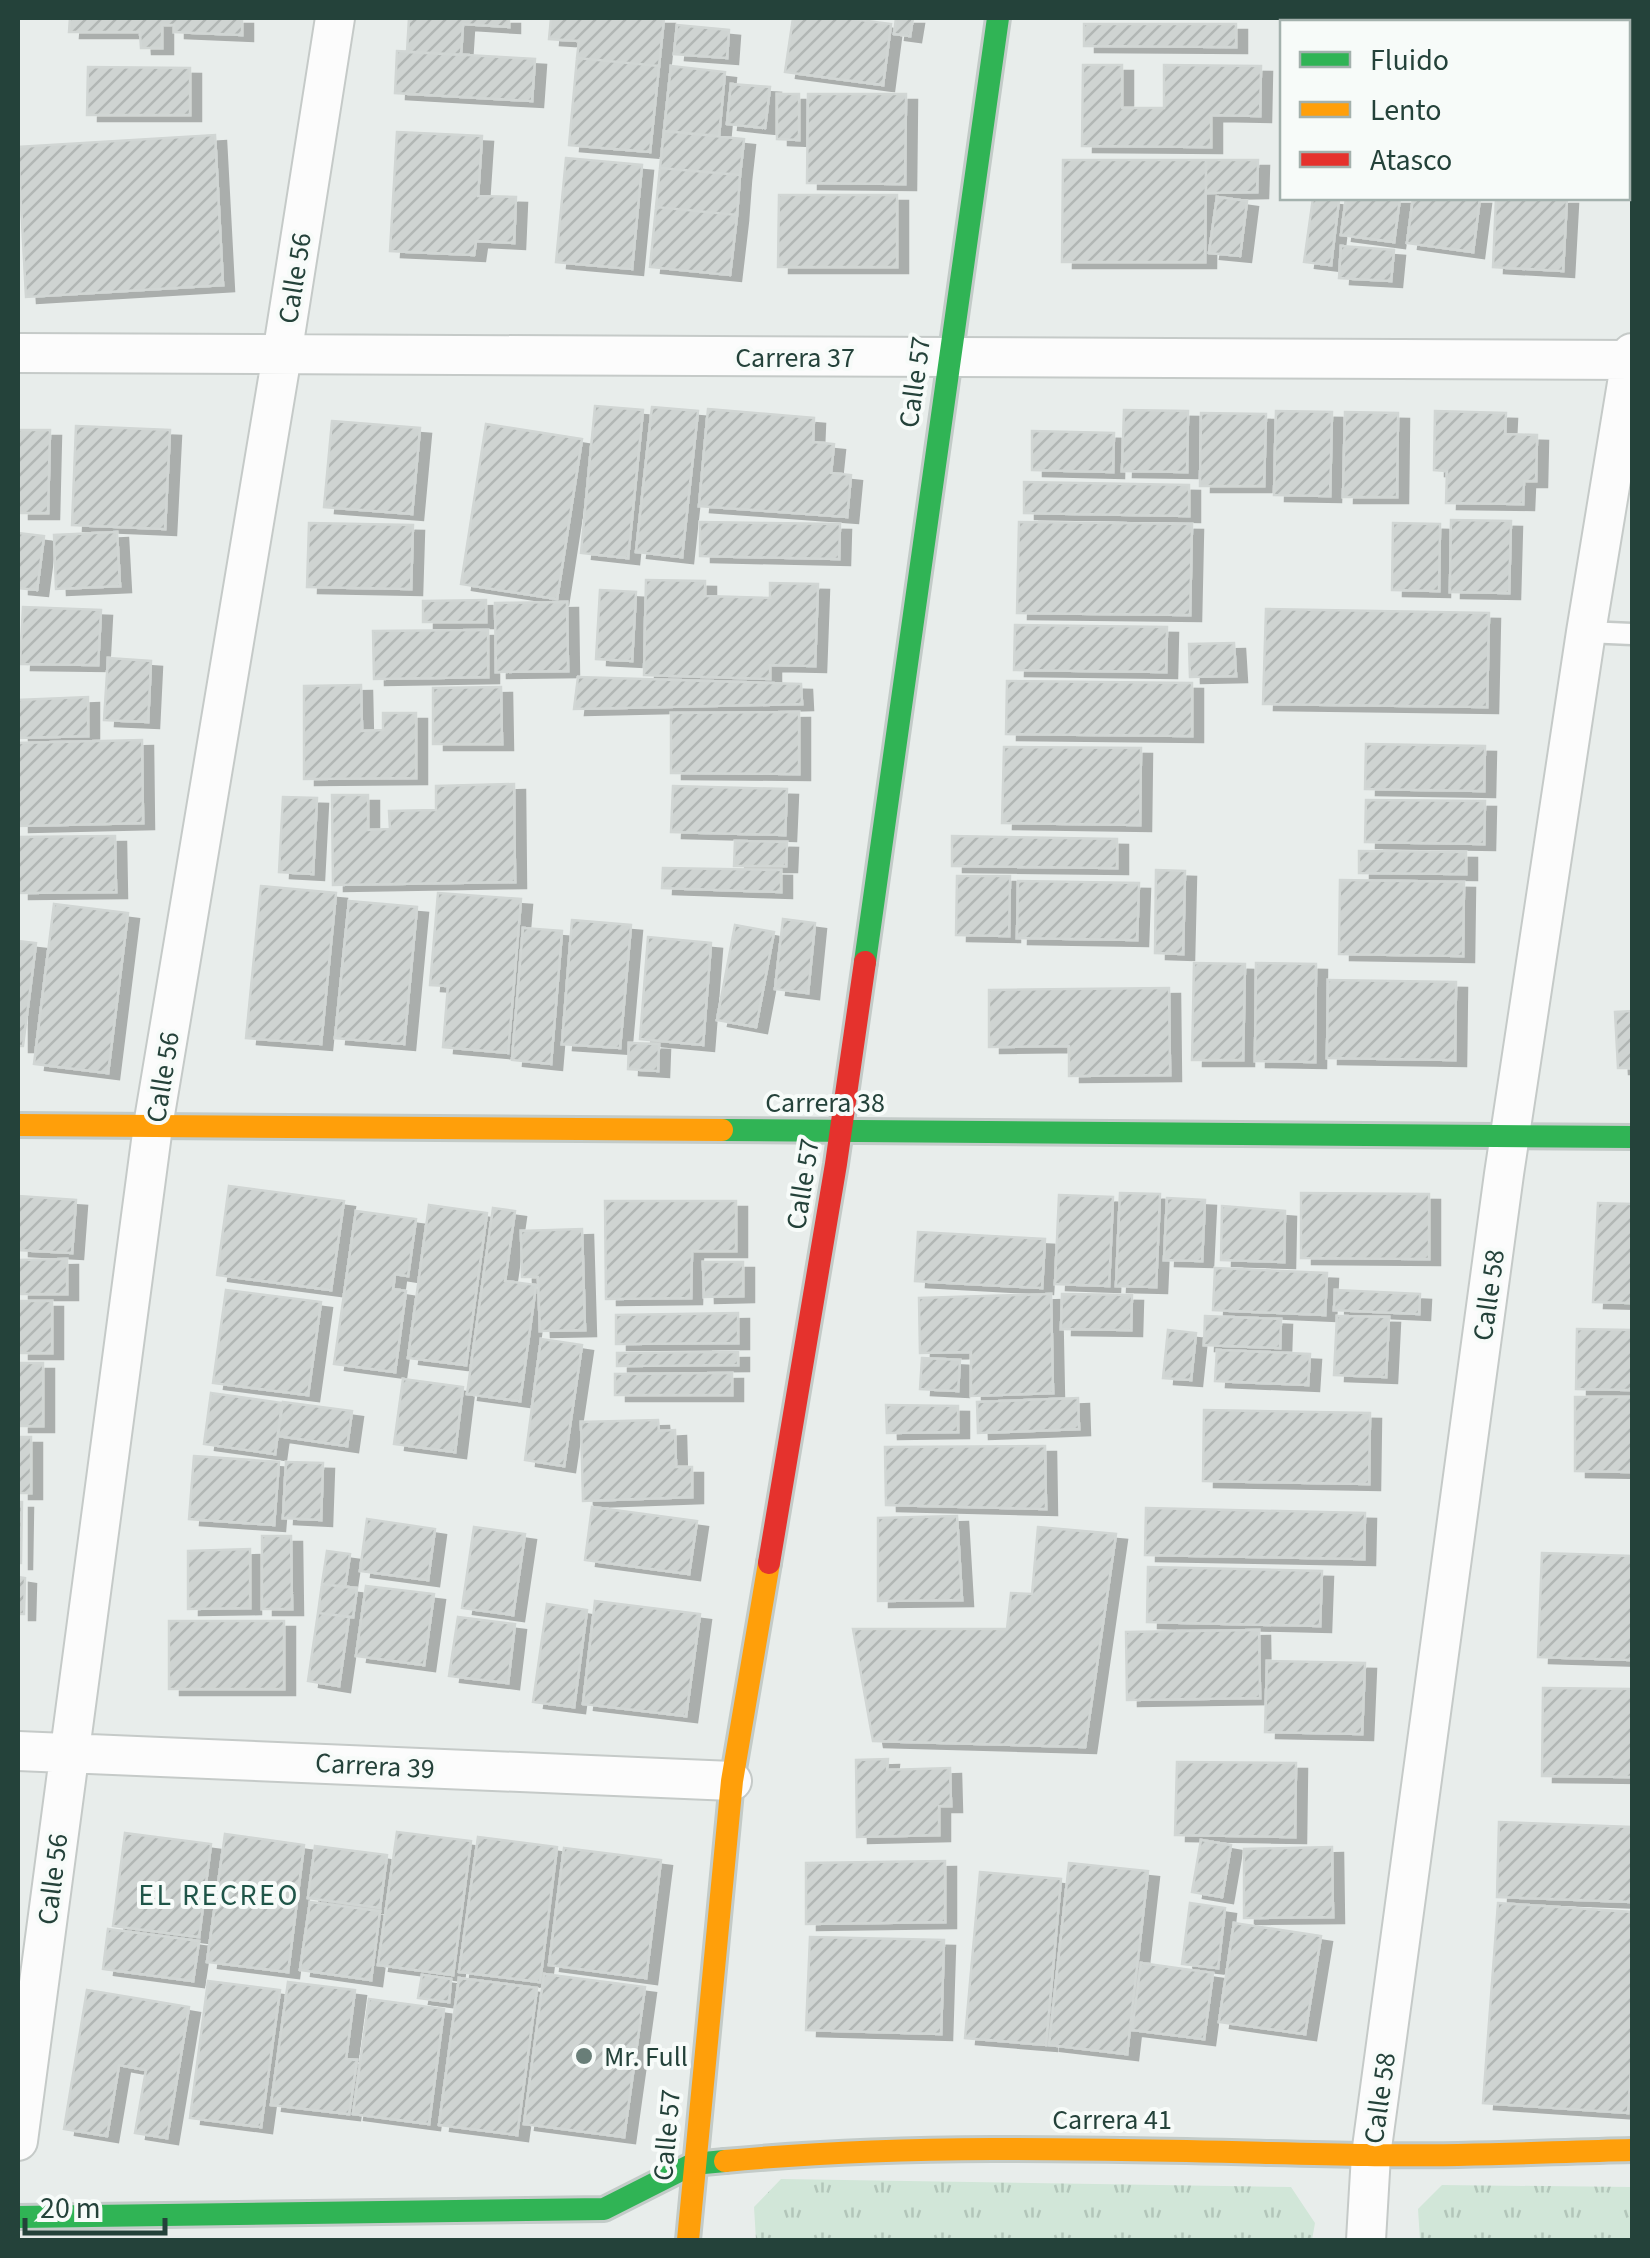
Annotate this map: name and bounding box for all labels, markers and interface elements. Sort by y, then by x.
legend [1280,20,1630,200]
text: Fluido [1370,39,1449,82]
text: Lento [1370,89,1442,132]
text: Atasco [1370,139,1452,182]
street label: Calle 56 [268,230,322,327]
street label: Calle 57 [889,334,941,430]
street label: Carrera 37 [735,338,855,378]
street label: Calle 56 [136,1029,190,1126]
street label: Carrera 38 [765,1083,885,1123]
street label: Calle 57 [776,1136,830,1233]
street label: Calle 58 [1463,1247,1515,1343]
street label: Carrera 39 [314,1743,436,1789]
street label: Calle 56 [28,1831,78,1927]
district label: EL RECREO [138,1874,300,1917]
place label: Mr. Full [604,2037,688,2077]
marker: Mr. Full [573,2045,595,2067]
street label: Calle 58 [1354,2050,1406,2146]
street label: Calle 57 [643,2088,691,2183]
street label: Carrera 41 [1052,2100,1172,2140]
scale bar [25,2173,165,2235]
text: 20 m [40,2187,101,2230]

